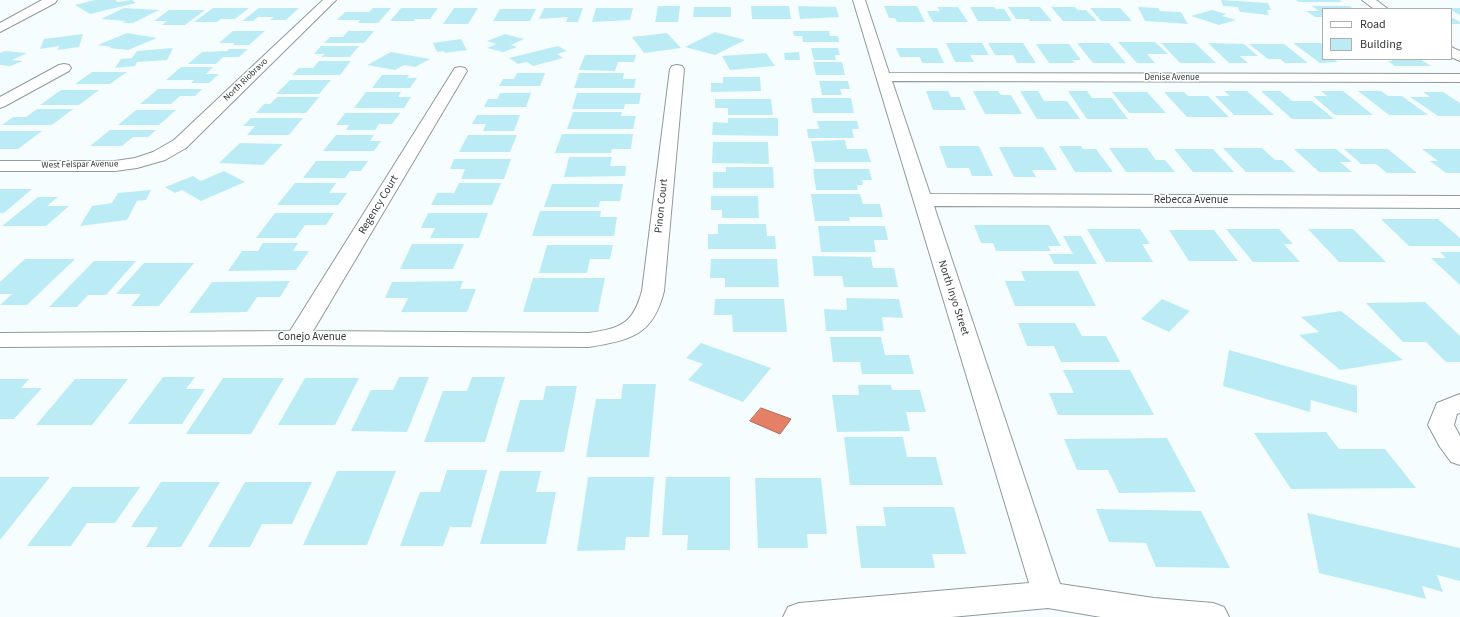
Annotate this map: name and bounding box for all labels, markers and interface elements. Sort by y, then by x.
legend [1322,8,1452,60]
text: Road [1360,16,1386,33]
text: Building [1360,36,1402,53]
street label: North Riobravo [222,56,270,104]
street label: Denise Avenue [1145,73,1199,83]
street label: West Felspar Avenue [41,159,119,171]
street label: Regency Court [356,173,402,237]
street label: Pinon Court [653,178,671,234]
street label: Rebecca Avenue [1154,194,1228,208]
street label: North Inyo Street [935,259,971,337]
street label: Conejo Avenue [278,331,346,345]

